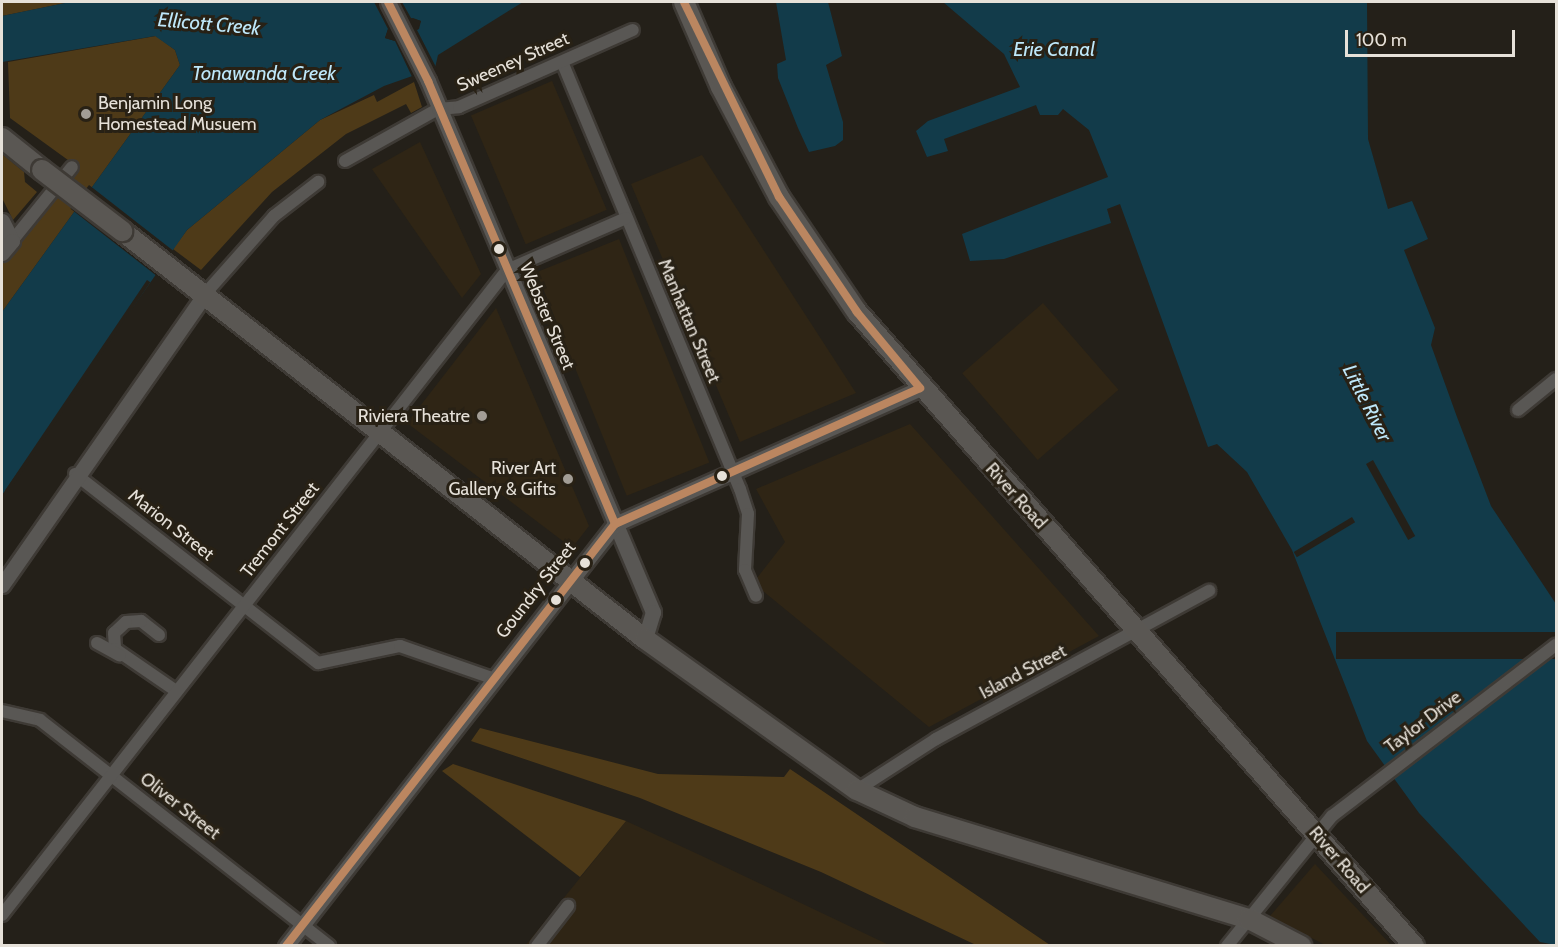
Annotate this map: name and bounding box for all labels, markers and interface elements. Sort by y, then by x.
water label: Ellicott Creek [157,8,261,40]
scale bar [1348,18,1518,56]
street label: Sweeney Street [454,28,572,96]
text: 100 m [1356,29,1407,51]
water label: Erie Canal [1013,37,1095,61]
water label: Tonawanda Creek [192,61,336,85]
place label: Benjamin Long Homestead Musuem [98,93,256,136]
marker: Benjamin Long Homestead Musuem [79,107,93,121]
unlabelled marker [493,243,505,255]
street label: Manhattan Street [653,256,725,386]
street label: Webster Street [515,259,579,373]
water label: Little River [1337,361,1397,445]
place label: Riviera Theatre [358,405,470,427]
marker: Riviera Theatre [475,409,489,423]
place label: River Art Gallery & Gifts [448,458,556,500]
street label: River Road [981,459,1051,533]
unlabelled marker [716,470,728,482]
marker: River Art Gallery & Gifts [561,472,575,486]
street label: Tremont Street [236,478,324,582]
street label: Marion Street [124,485,218,565]
street label: Goundry Street [492,537,580,643]
unlabelled marker [579,557,591,569]
unlabelled marker [550,594,562,606]
street label: Island Street [976,640,1070,704]
street label: Taylor Drive [1381,686,1465,758]
street label: Oliver Street [136,768,224,844]
street label: River Road [1304,822,1374,898]

